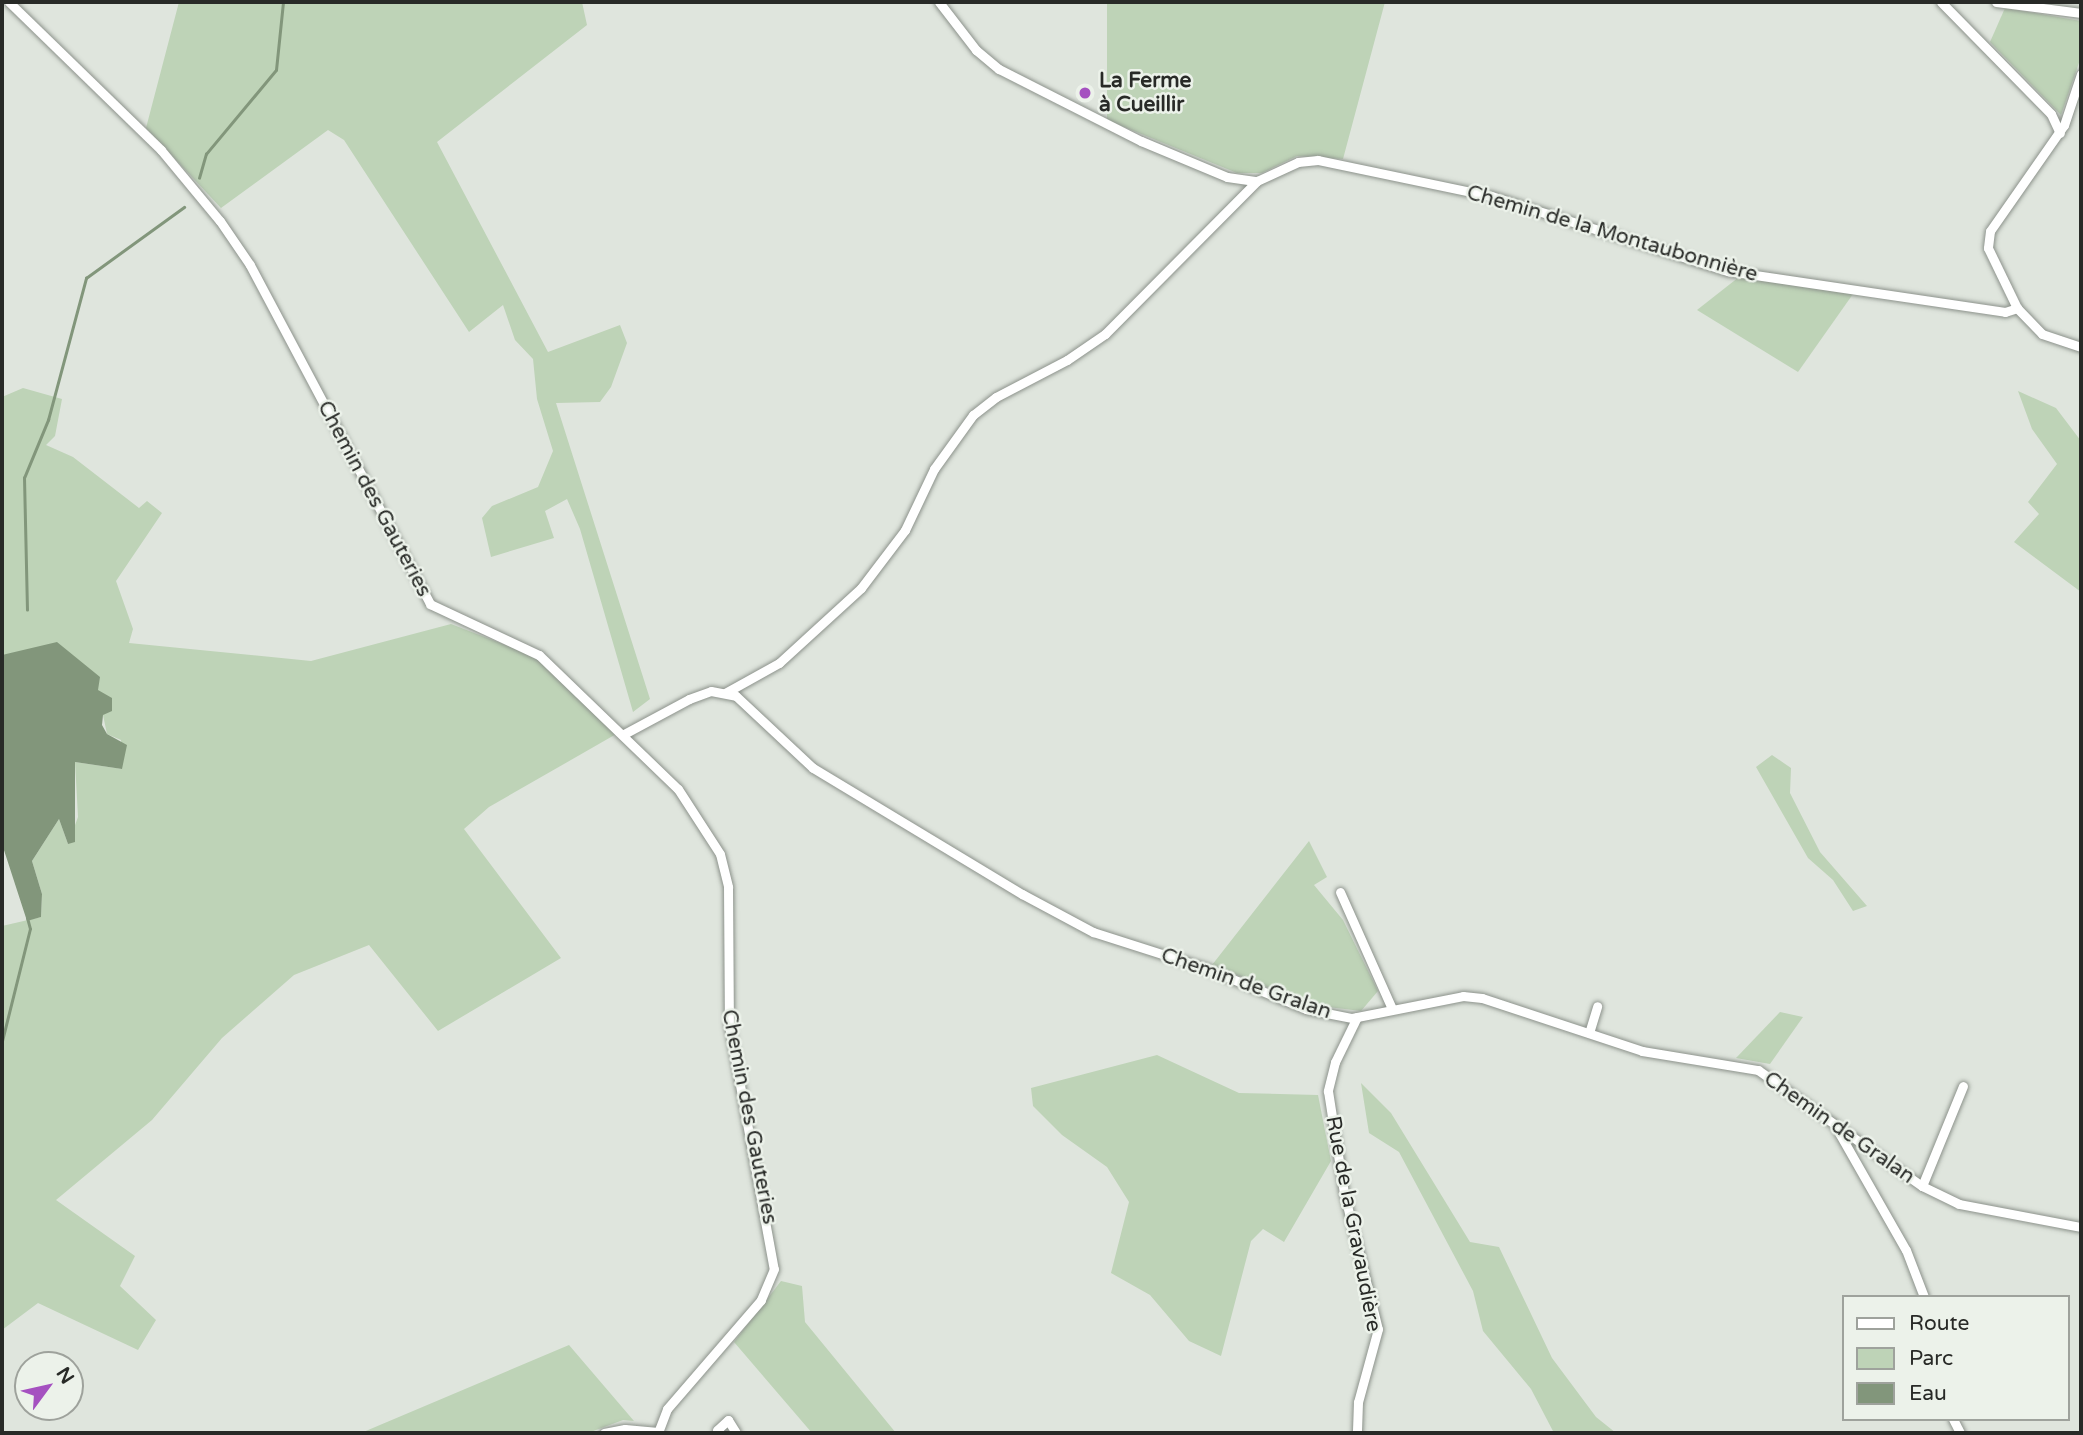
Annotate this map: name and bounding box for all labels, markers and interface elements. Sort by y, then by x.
place label: La Ferme à Cueillir [1099,68,1191,118]
marker: La Ferme à Cueillir [1077,85,1093,101]
street label: Chemin de la Montaubonnière [1464,180,1760,288]
street label: Chemin des Gauteries [312,397,436,601]
street label: Chemin de Gralan [1158,943,1334,1025]
street label: Chemin des Gauteries [716,1008,782,1226]
street label: Chemin de Gralan [1759,1067,1919,1189]
street label: Rue de la Gravaudière [1320,1114,1386,1334]
legend [1842,1295,2069,1421]
text: Route [1909,1311,1969,1336]
text: Parc [1909,1346,1953,1371]
north arrow [14,1351,84,1421]
text: N [52,1363,78,1388]
text: Eau [1909,1381,1947,1406]

